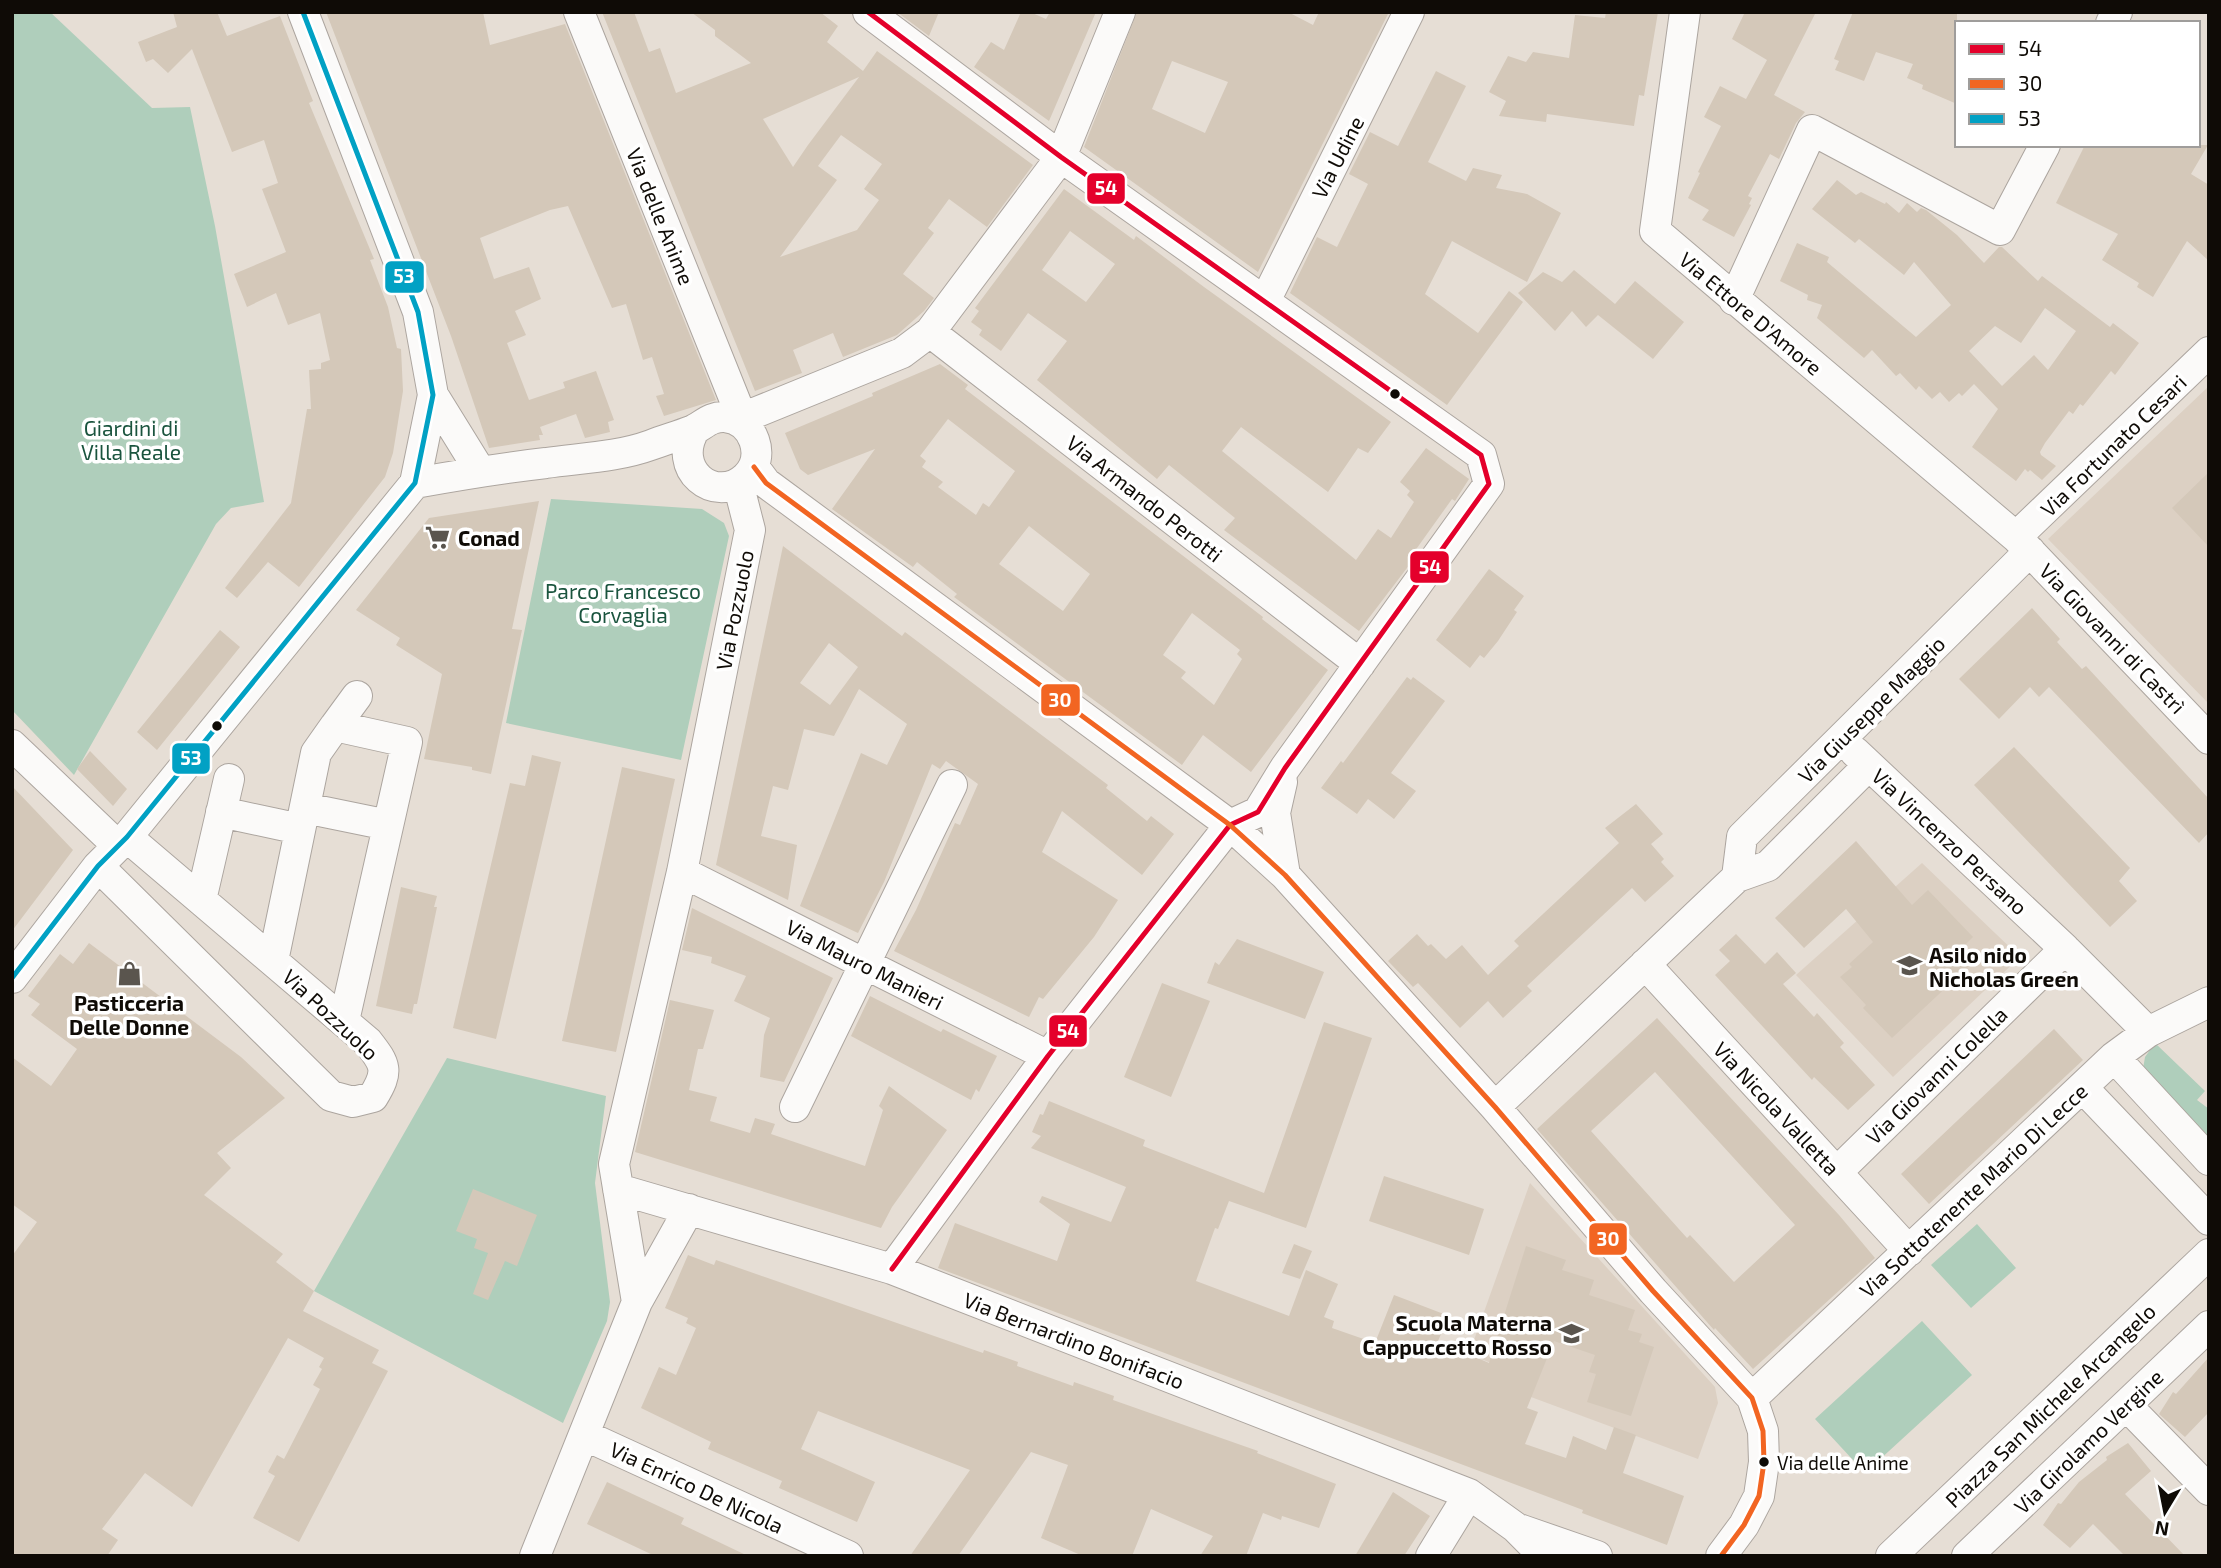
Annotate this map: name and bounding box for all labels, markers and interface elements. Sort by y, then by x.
legend [1955,21,2200,147]
text: 54 [2018,35,2042,60]
text: 30 [2018,70,2042,95]
text: 53 [2018,105,2041,130]
street label: Via Udine [1306,112,1368,202]
street label: Via delle Anime [622,144,700,288]
line badge: 54 [1086,172,1126,205]
text: 54 [1095,176,1117,199]
street label: Via Ettore D'Amore [1675,246,1827,380]
line badge: 53 [384,260,425,294]
text: 53 [393,264,415,287]
street label: Via Fortunato Cesari [2035,369,2191,521]
unlabelled marker [1388,387,1402,401]
park label: Giardini di Villa Reale [81,415,181,464]
street label: Via Armando Perotti [1062,429,1228,567]
supermarket icon: Conad [424,523,452,551]
place label: Conad [458,525,520,550]
street label: Via Pozzuolo [710,548,758,672]
line badge: 54 [1409,550,1450,584]
text: 54 [1419,555,1441,578]
street label: Via Giovanni di Castrì [2035,558,2191,718]
park label: Parco Francesco Corvaglia [545,578,701,627]
street label: Via Giuseppe Maggio [1792,630,1950,788]
line badge: 30 [1040,683,1081,717]
text: 30 [1049,688,1071,711]
unlabelled marker [210,719,224,733]
line badge: 53 [171,742,211,775]
text: 53 [180,746,202,769]
street label: Via Vincenzo Persano [1867,763,2033,919]
street label: Via Mauro Manieri [782,914,948,1014]
place label: Asilo nido Nicholas Green [1929,942,2079,991]
school or university icon: Asilo nido Nicholas Green [1895,952,1923,980]
shop icon: Pasticceria Delle Donne [115,959,143,987]
street label: Via Pozzuolo [278,963,384,1065]
place label: Pasticceria Delle Donne [69,990,189,1039]
street label: Via Giovanni Colella [1860,1001,2012,1149]
line badge: 54 [1048,1014,1088,1048]
text: 54 [1057,1019,1079,1042]
street label: Via Nicola Valletta [1709,1036,1845,1180]
street label: Via Sottotenente Mario Di Lecce [1854,1078,2092,1302]
line badge: 30 [1588,1222,1628,1256]
text: 30 [1597,1227,1619,1250]
street label: Via Bernardino Bonifacio [960,1286,1188,1394]
street label: Piazza San Michele Arcangelo [1940,1298,2160,1512]
place label: Scuola Materna Cappuccetto Rosso [1362,1310,1552,1359]
school or university icon: Scuola Materna Cappuccetto Rosso [1558,1320,1586,1348]
street label: Via Girolamo Vergine [2008,1364,2168,1518]
street label: Via Enrico De Nicola [606,1436,788,1538]
place label: Via delle Anime [1777,1451,1909,1474]
marker: Via delle Anime [1757,1455,1771,1469]
north arrow [2130,1477,2200,1547]
text: N [2153,1517,2171,1542]

